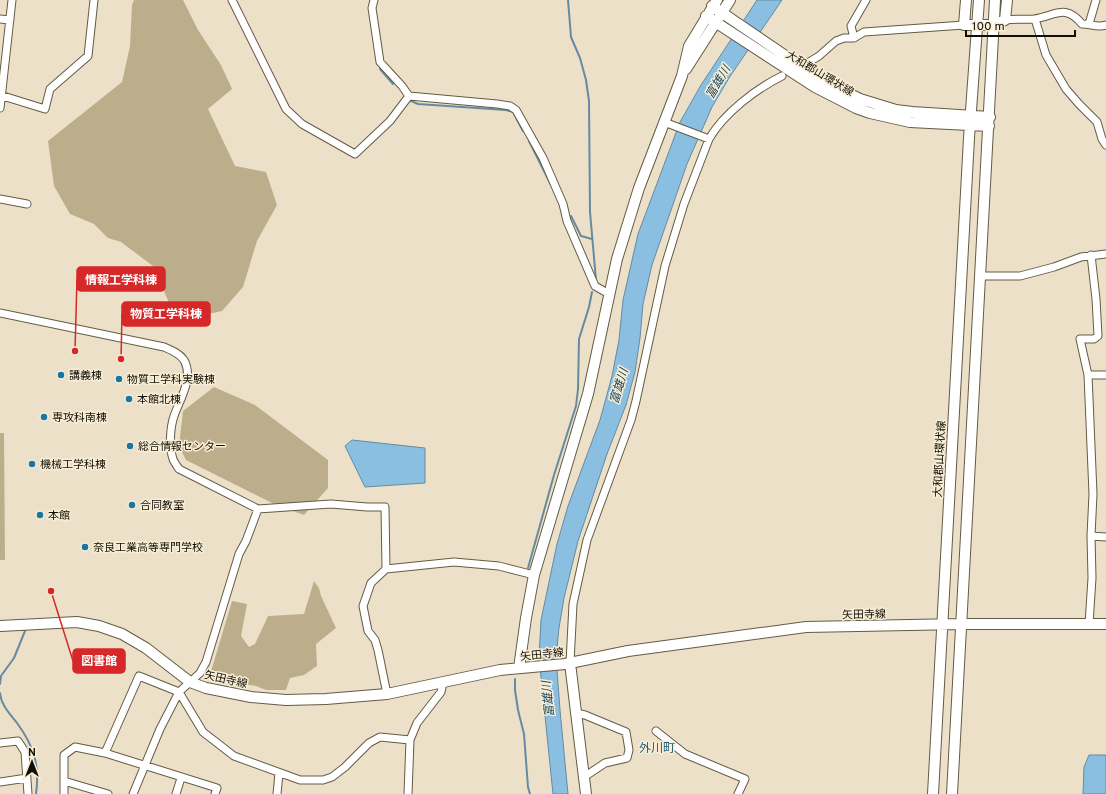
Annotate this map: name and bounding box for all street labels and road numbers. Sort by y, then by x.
street label: 大和郡山環状線 [783,48,856,100]
street label: 大和郡山環状線 [931,420,949,498]
street label: 矢田寺線 [842,608,886,622]
street label: 矢田寺線 [519,646,565,664]
street label: 矢田寺線 [203,668,249,692]

